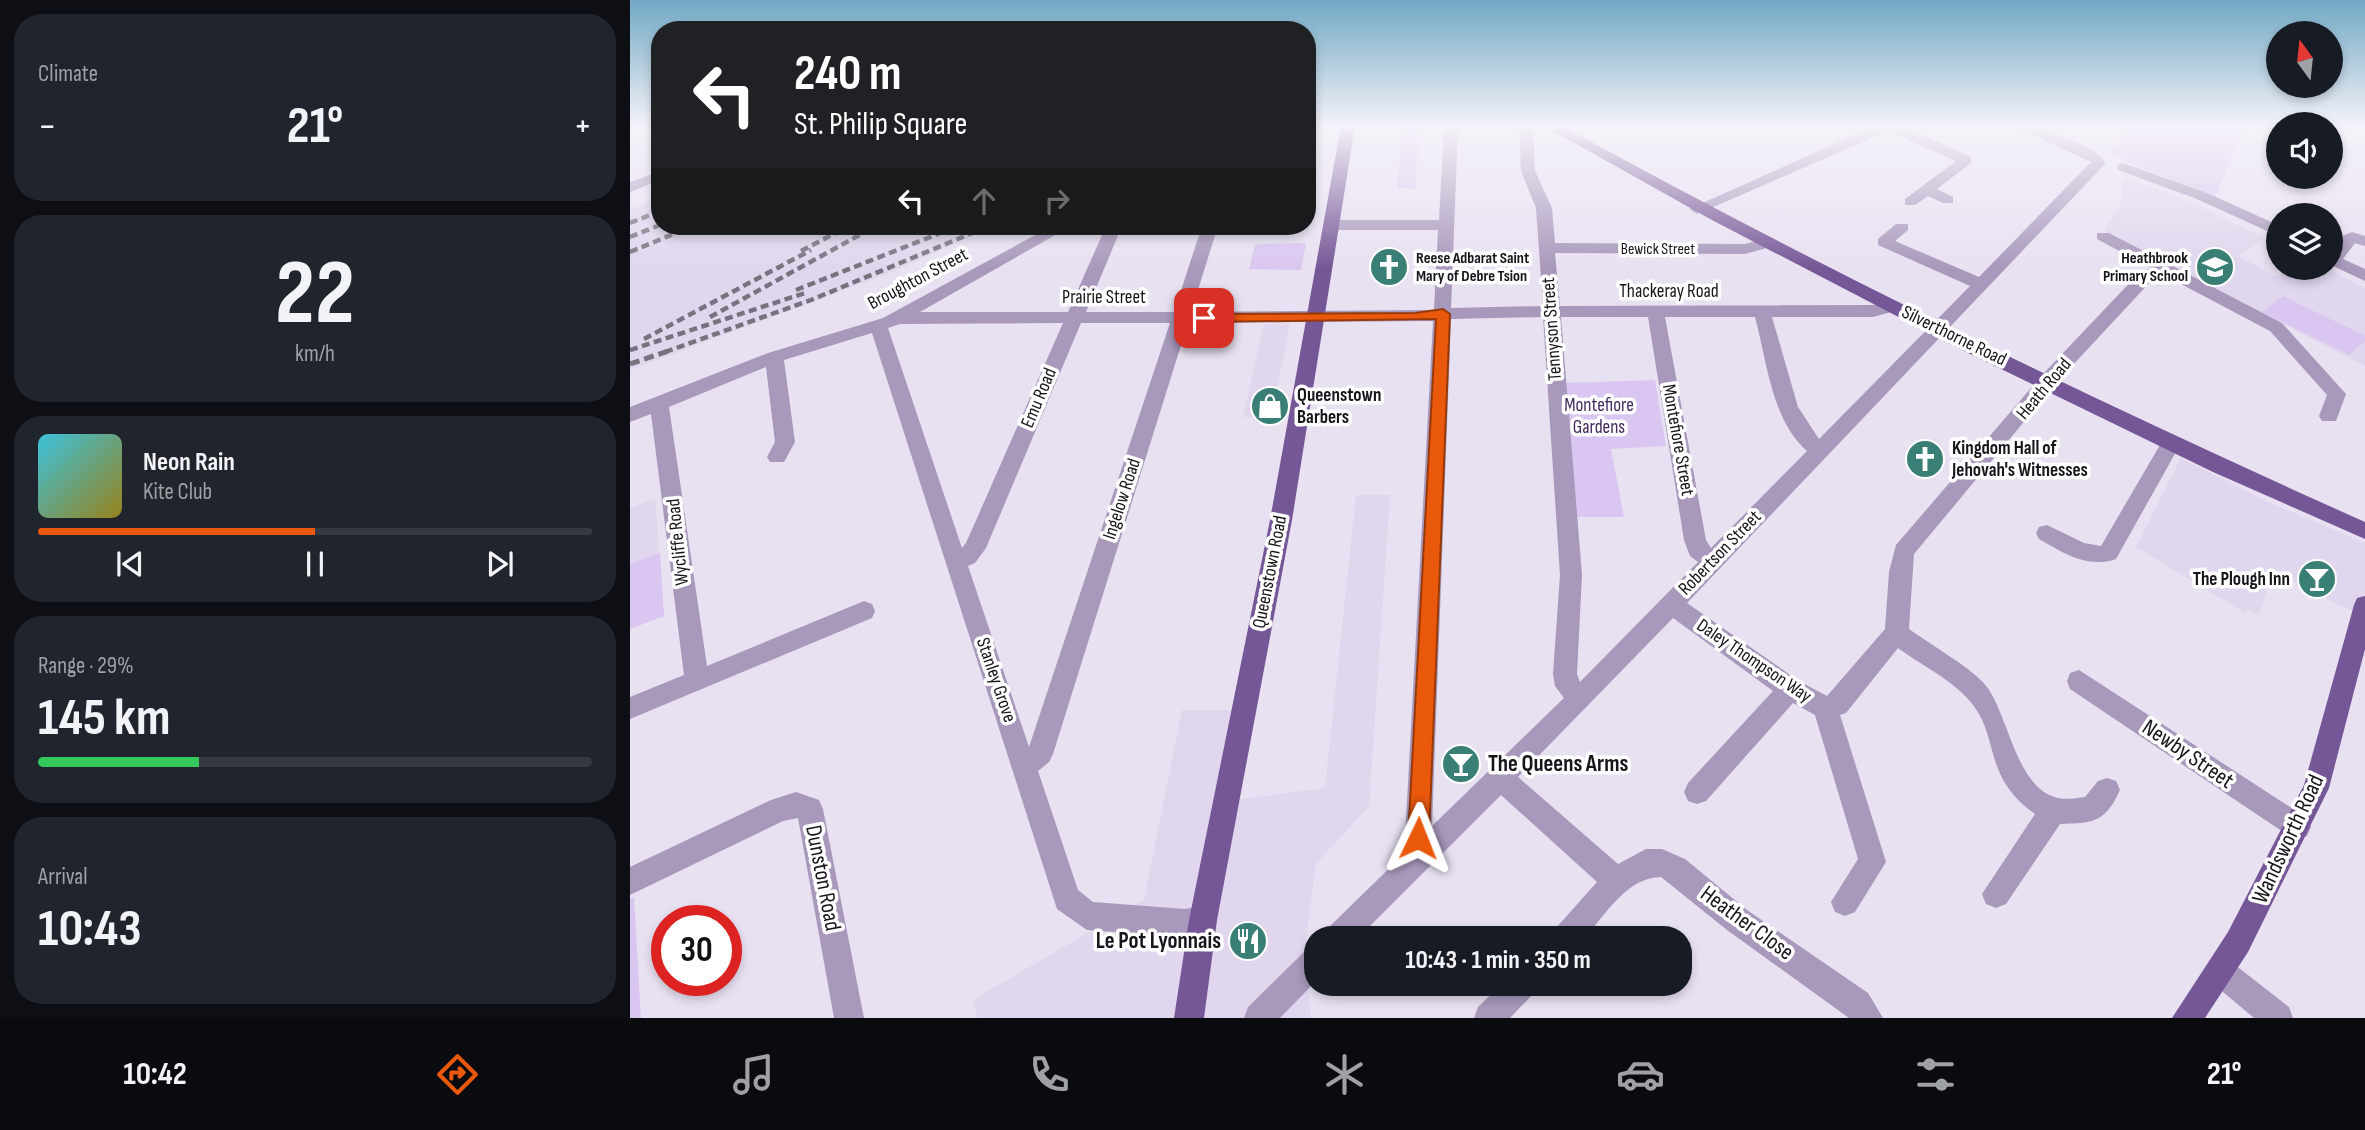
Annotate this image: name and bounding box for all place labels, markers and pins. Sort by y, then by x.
church icon: Reese Adbarat Saint Mary of Debre Tsion [1368,246,1410,288]
school or university icon: Heathbrook Primary School [2194,246,2236,288]
place label: Reese Adbarat Saint Mary of Debre Tsion [1416,249,1529,286]
place label: Heathbrook Primary School [2103,249,2188,286]
pin [1174,288,1234,348]
place label: Queenstown Barbers [1297,384,1381,429]
shop icon: Queenstown Barbers [1249,385,1291,427]
place label: Kingdom Hall of Jehovah's Witnesses [1951,437,2088,482]
church icon: Kingdom Hall of Jehovah's Witnesses [1904,438,1946,480]
bar icon: The Plough Inn [2296,558,2338,600]
place label: The Plough Inn [2193,568,2290,591]
bar icon: The Queens Arms [1440,743,1482,785]
place label: The Queens Arms [1488,750,1628,778]
restaurant icon: Le Pot Lyonnais [1227,920,1269,962]
place label: Le Pot Lyonnais [1096,927,1221,955]

